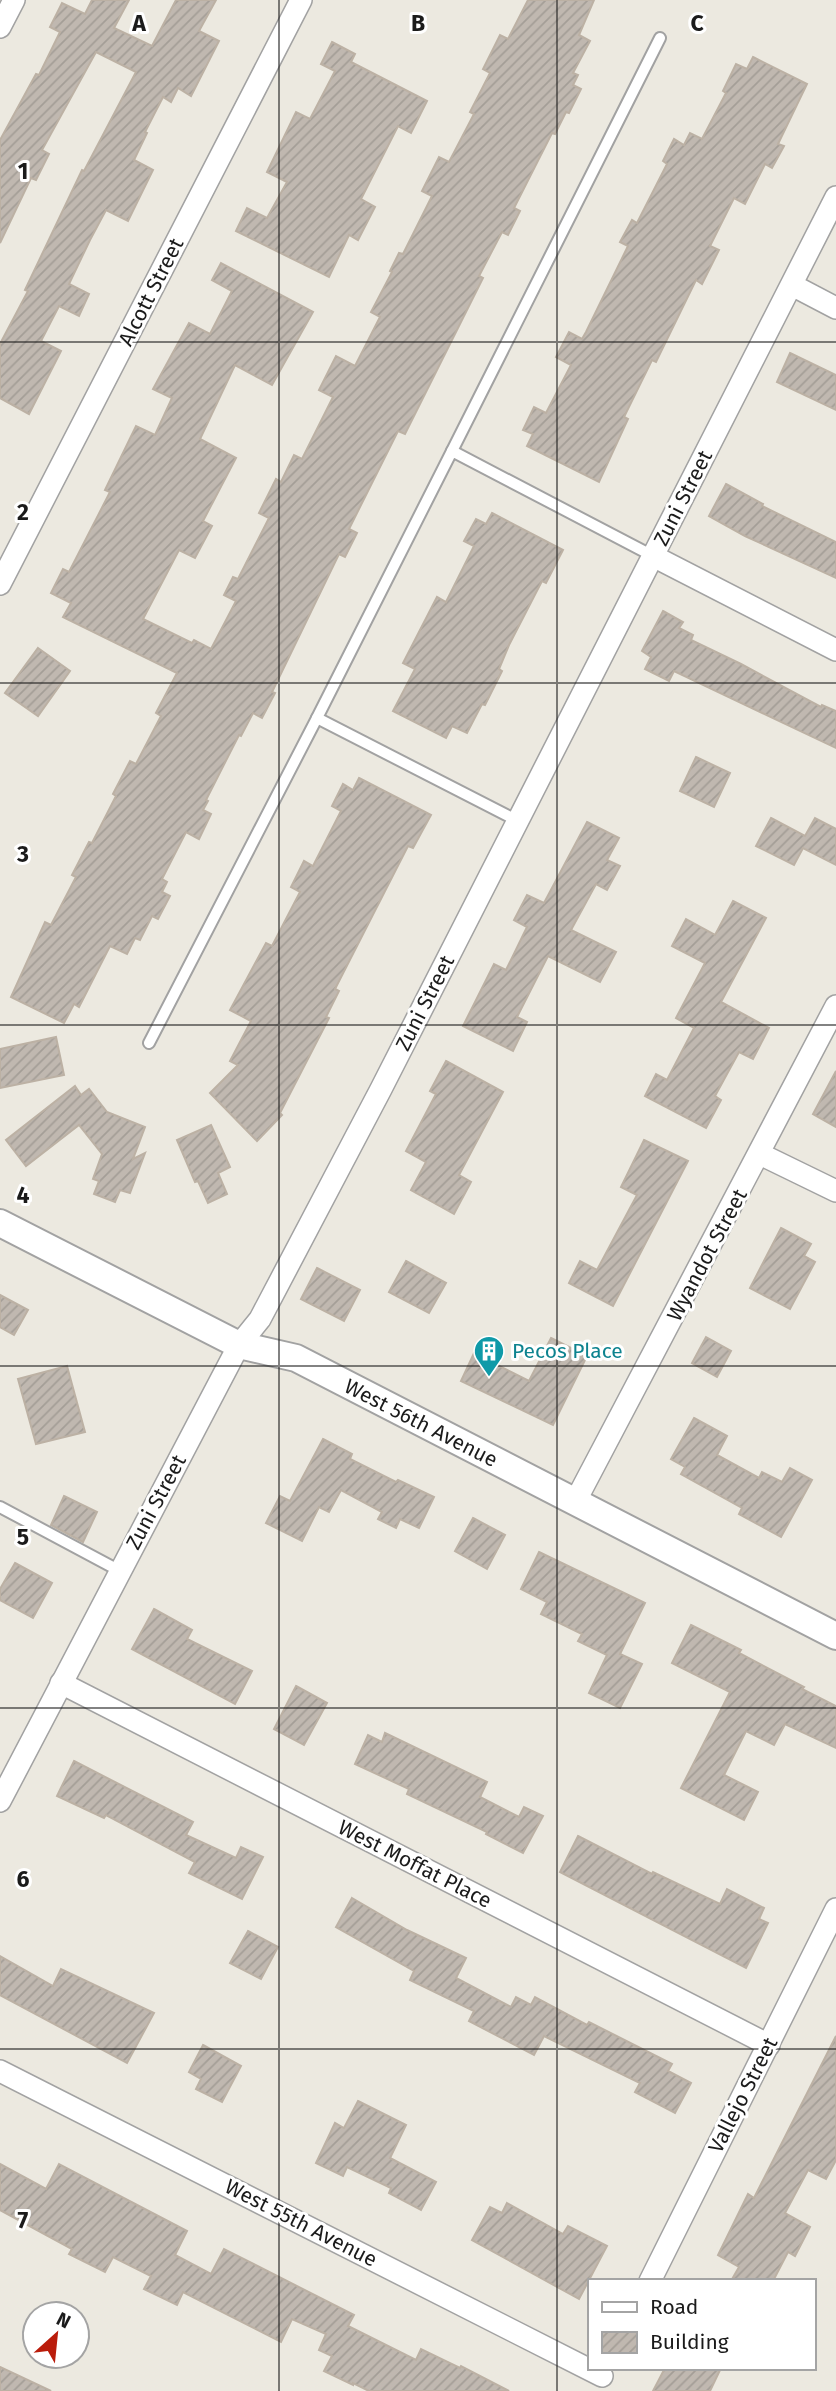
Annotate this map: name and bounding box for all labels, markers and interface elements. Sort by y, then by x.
text: A [131,9,146,37]
text: B [411,9,425,37]
text: C [690,9,704,37]
text: 1 [18,157,28,185]
street label: Alcott Street [113,233,189,350]
street label: Zuni Street [648,446,718,550]
text: 2 [17,498,29,526]
text: 3 [16,840,29,868]
street label: Zuni Street [390,951,460,1055]
text: 4 [17,1181,30,1209]
street label: Wyandot Street [661,1184,753,1326]
building icon: Pecos Place [472,1334,506,1378]
place label: Pecos Place [512,1338,623,1364]
street label: West 56th Avenue [340,1373,502,1473]
street label: Zuni Street [120,1450,192,1554]
text: 5 [17,1523,29,1551]
street label: West Moffat Place [334,1814,496,1914]
text: 6 [17,1865,30,1893]
street label: Vallejo Street [703,2032,783,2157]
street label: West 55th Avenue [220,2173,382,2273]
text: 7 [18,2206,29,2234]
legend [588,2279,815,2370]
text: Road [650,2294,698,2320]
north arrow [21,2300,91,2370]
text: N [53,2307,74,2333]
text: Building [650,2329,729,2355]

